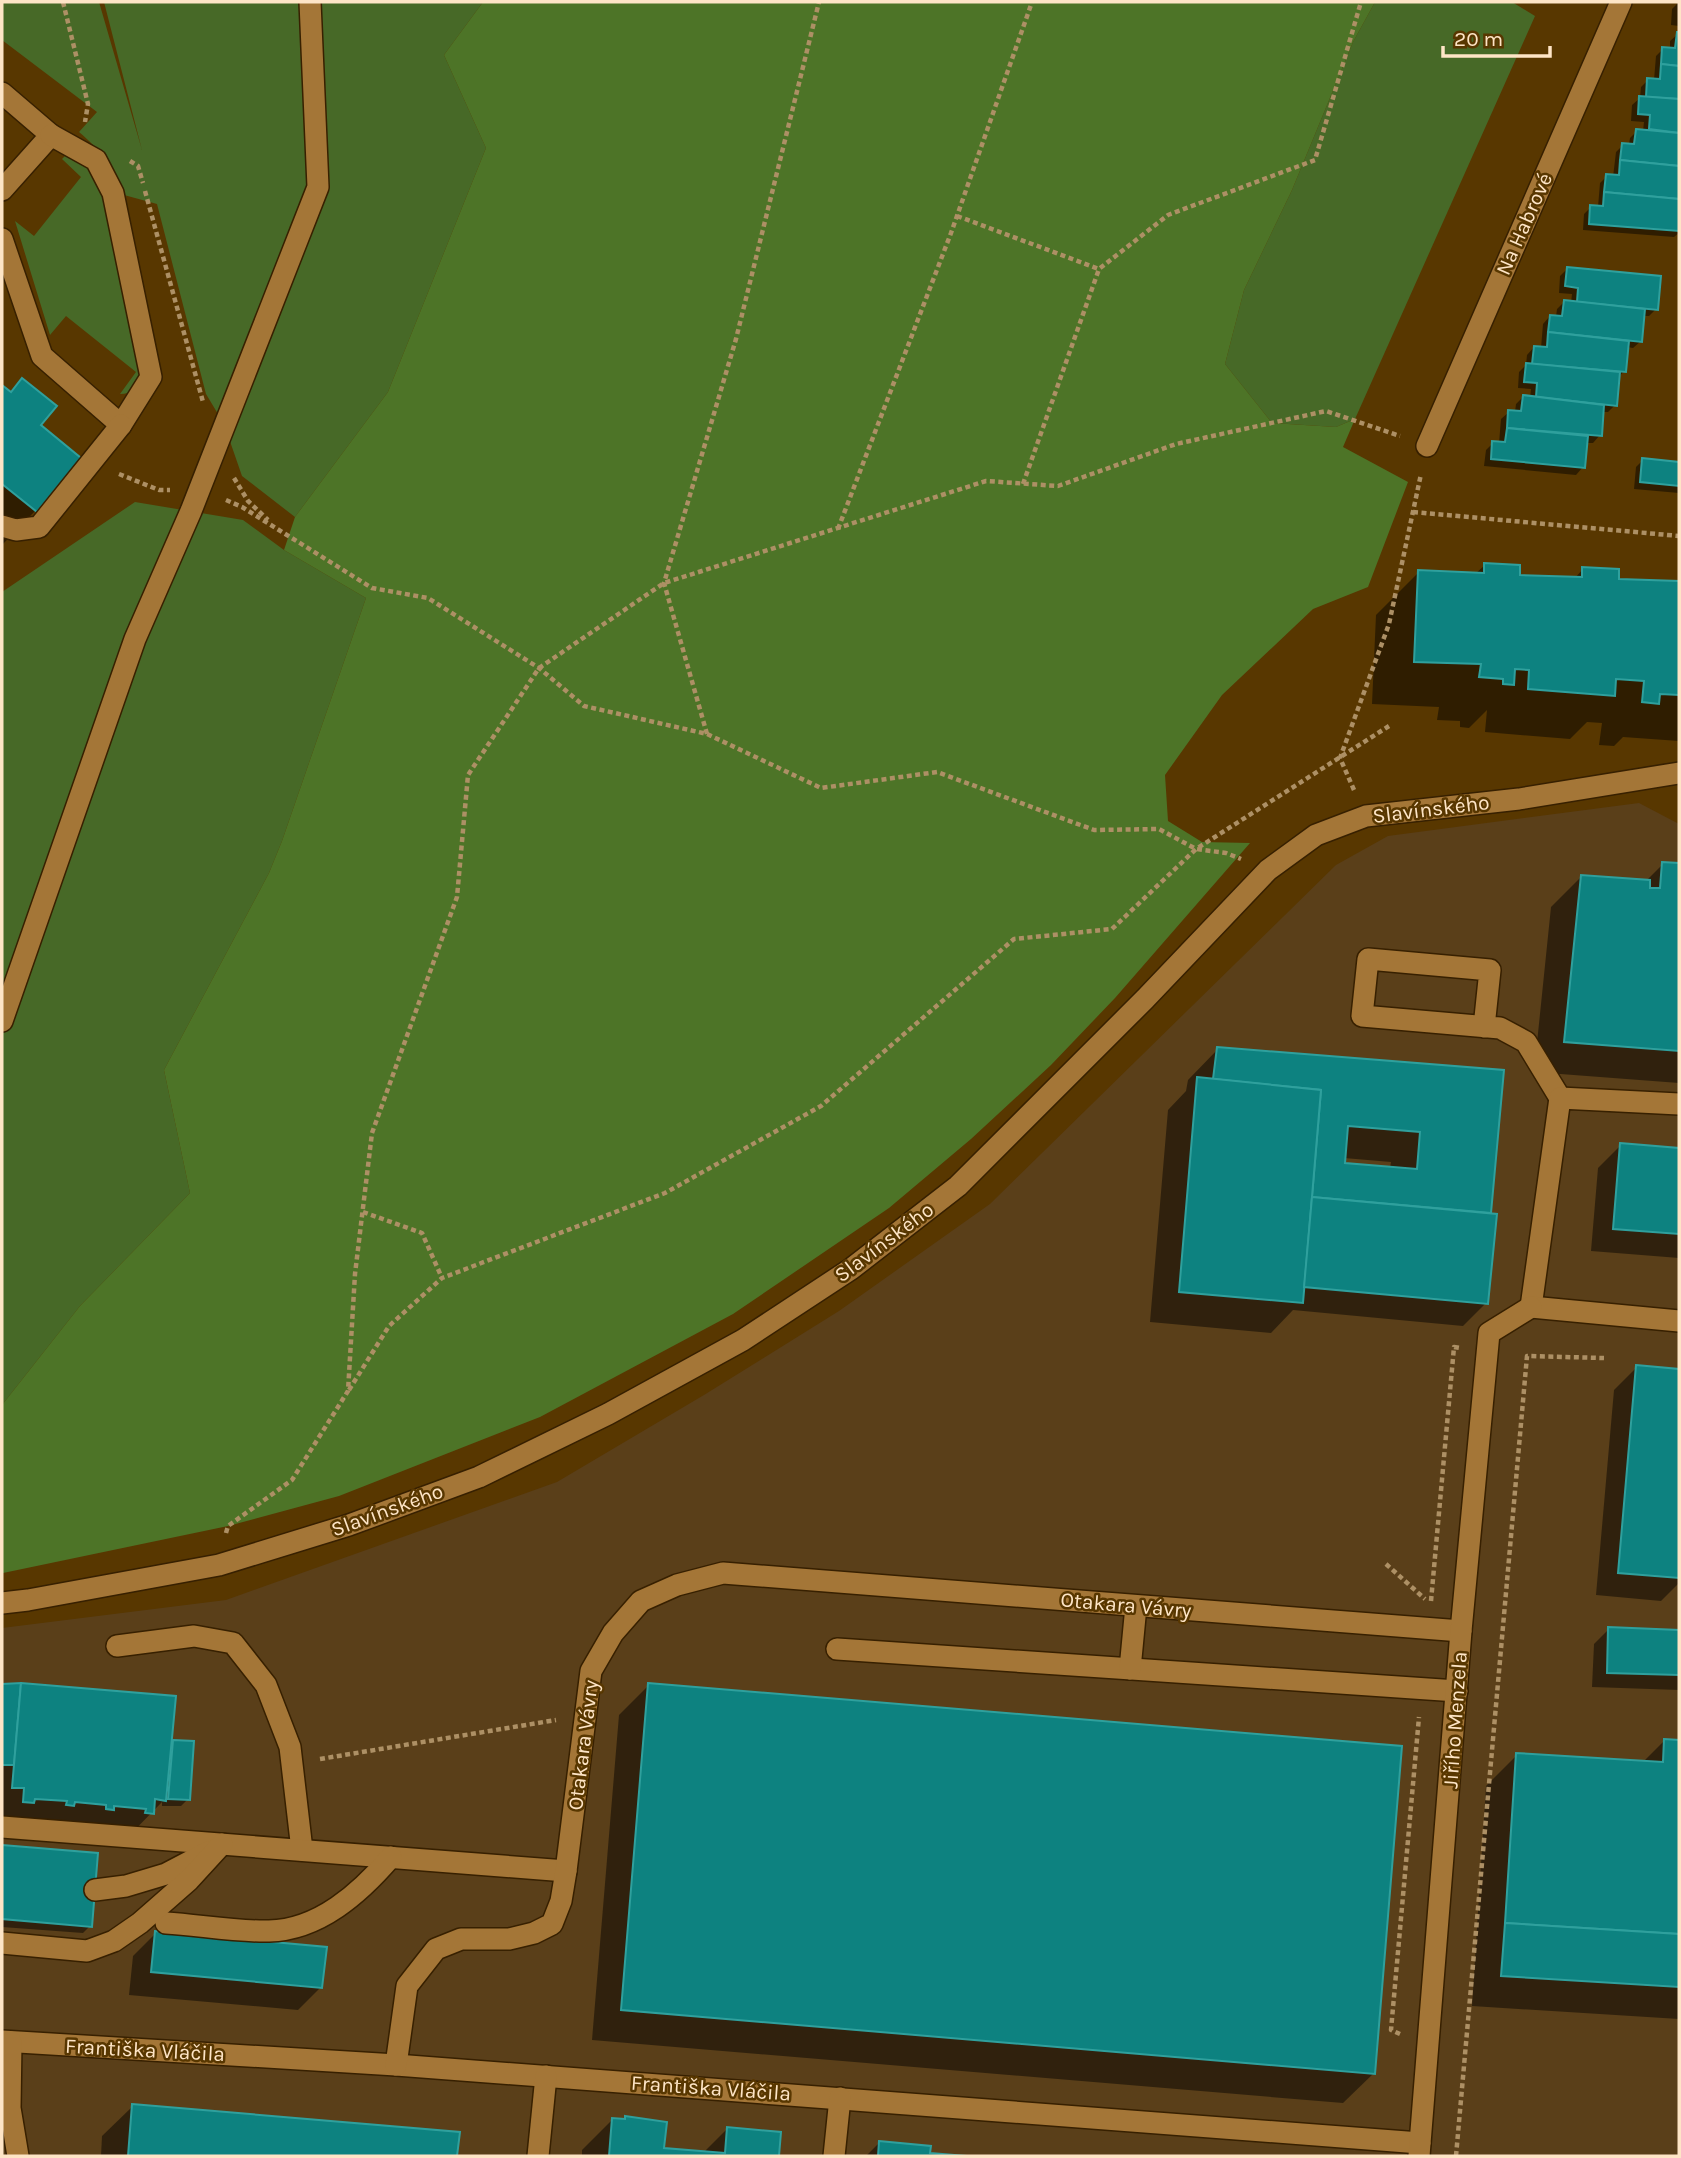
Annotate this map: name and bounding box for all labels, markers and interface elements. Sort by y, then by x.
scale bar [1443,14,1550,58]
text: 20 m [1454,27,1503,51]
street label: Na Habrové [1491,169,1557,279]
street label: Slavínského [1371,790,1491,828]
street label: Slavínského [830,1197,938,1287]
street label: Slavínského [328,1479,446,1541]
street label: Otakara Vávry [1060,1587,1193,1623]
street label: Jiřího Menzela [1438,1651,1472,1789]
street label: Otakara Vávry [563,1678,603,1812]
street label: Františka Vláčila [64,2034,226,2066]
street label: Františka Vláčila [630,2070,792,2106]

